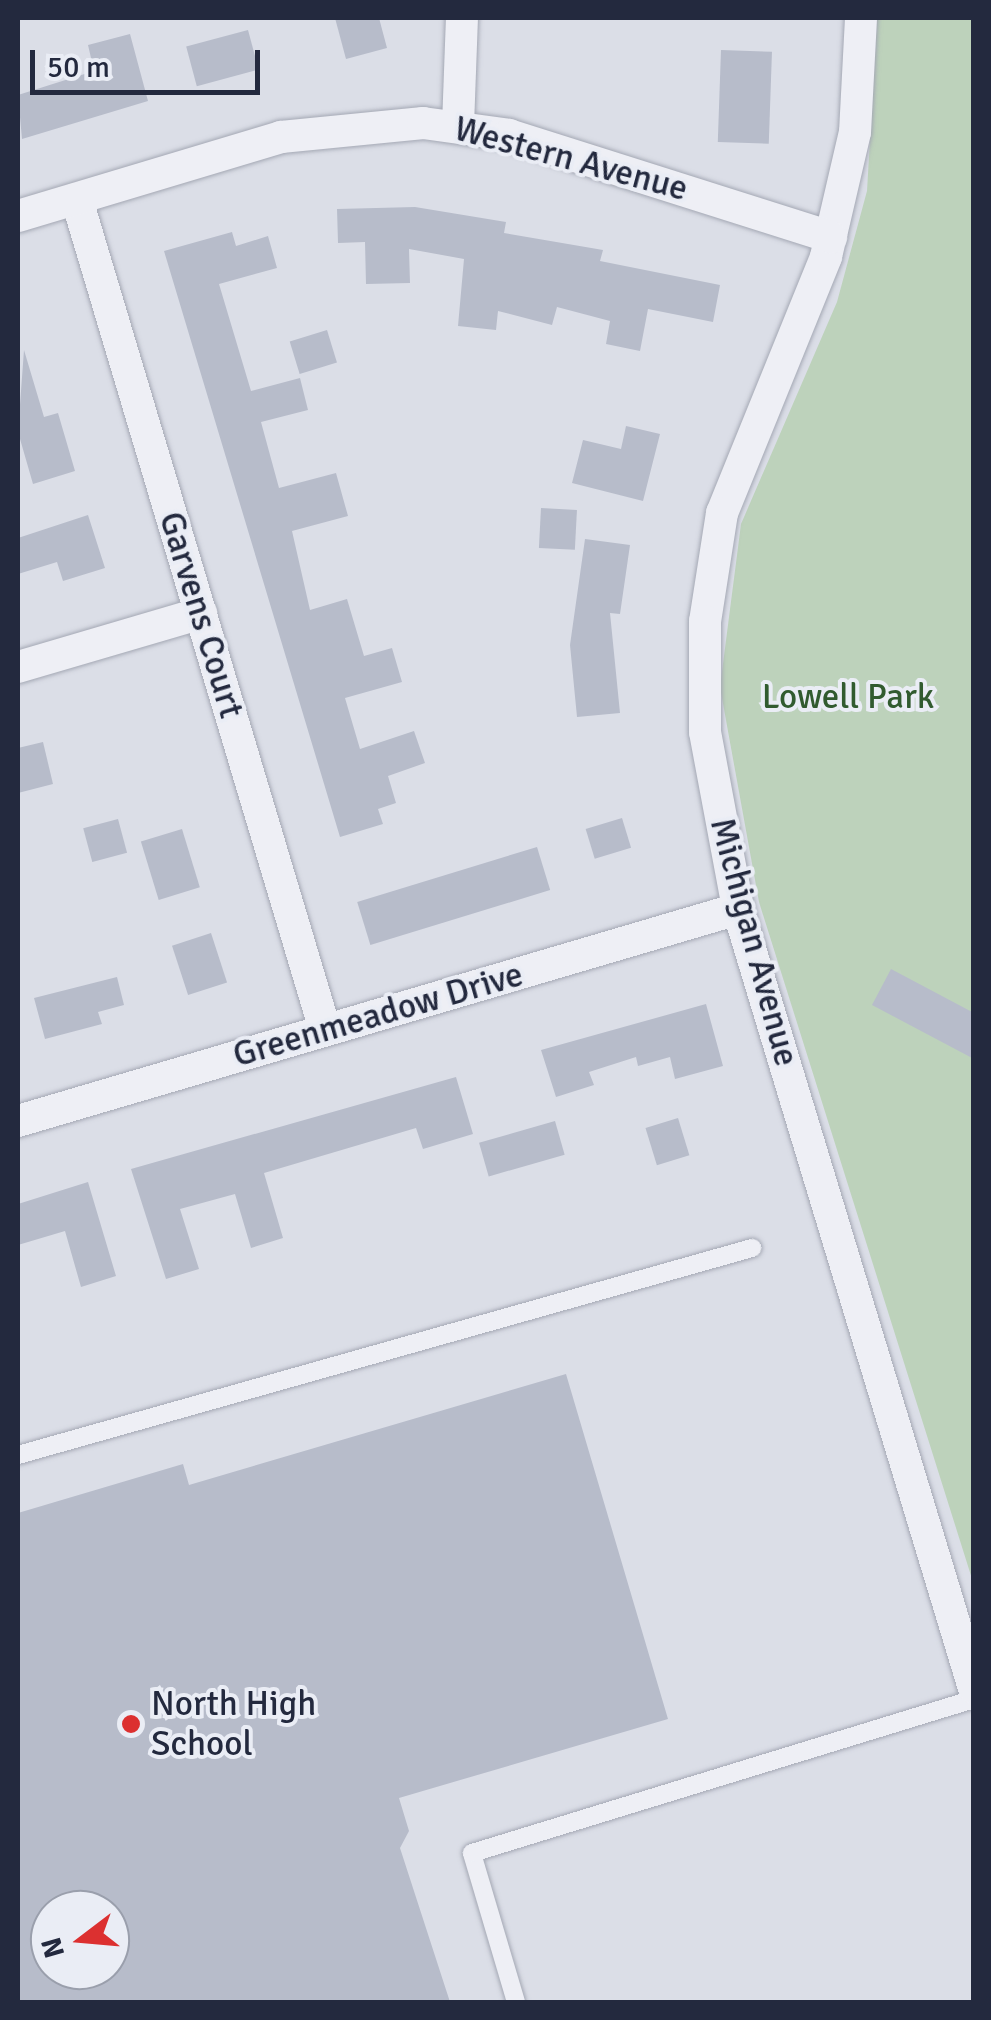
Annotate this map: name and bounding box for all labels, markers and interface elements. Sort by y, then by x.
scale bar [35,30,265,92]
text: 50 m [47,49,110,86]
street label: Western Avenue [450,108,692,210]
street label: Garvens Court [150,507,252,723]
park label: Lowell Park [762,676,934,718]
street label: Michigan Avenue [701,813,807,1071]
street label: Greenmeadow Drive [228,954,528,1076]
place label: North High School [151,1683,316,1765]
marker: North High School [120,1713,142,1735]
north arrow [30,1890,130,1990]
text: N [34,1934,72,1962]

